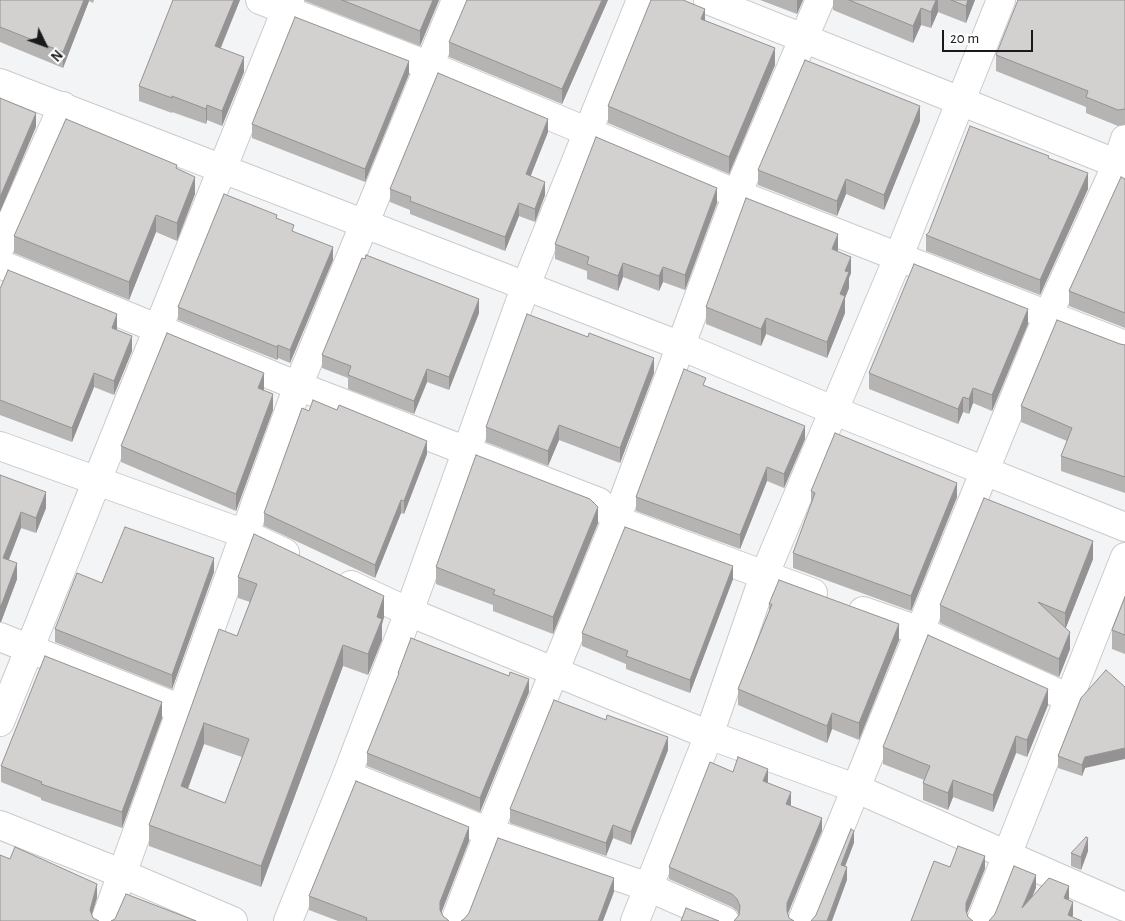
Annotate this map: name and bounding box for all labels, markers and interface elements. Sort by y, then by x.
north arrow [20,20,70,70]
scale bar [945,20,1036,52]
text: 20 m [950,31,979,46]
text: N [48,47,65,63]

